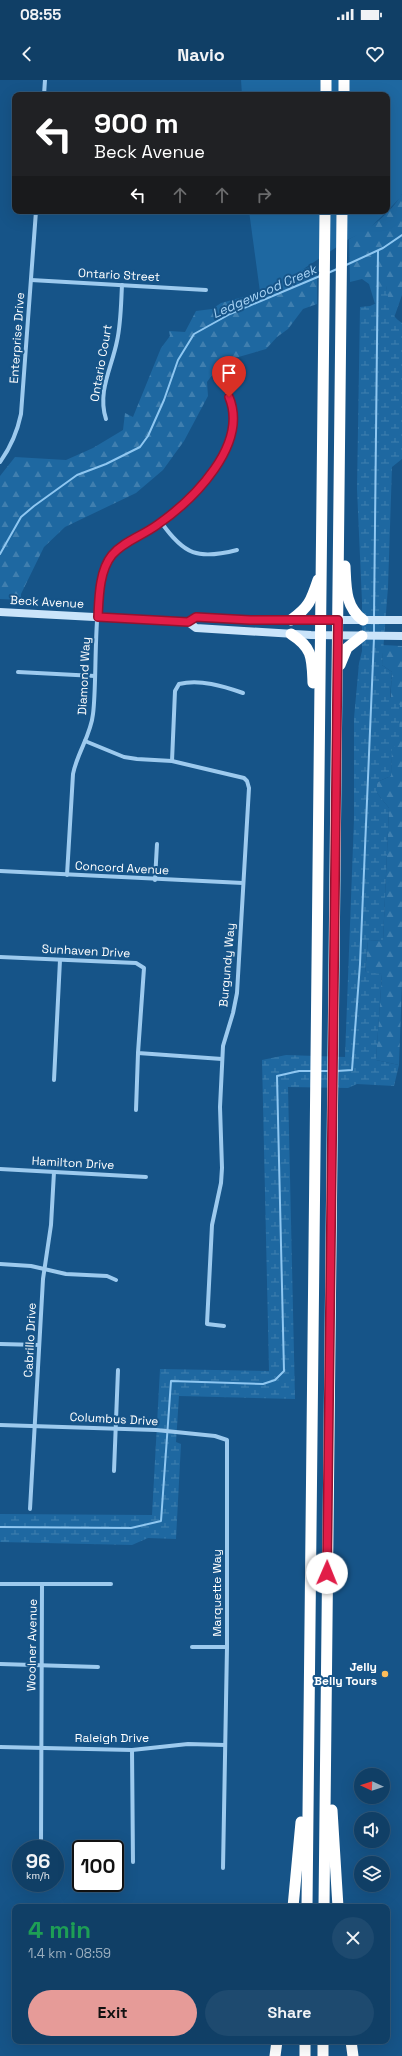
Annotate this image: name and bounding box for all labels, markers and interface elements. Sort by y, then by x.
text: 08:55 [20,5,61,24]
icon: back [16,43,38,65]
text: Navio [177,43,225,66]
icon: heart [364,43,386,65]
text: 900 m [94,105,179,141]
icon: left [28,108,80,160]
text: Beck Avenue [94,140,205,163]
icon: left [127,184,149,206]
icon: ahead [169,184,191,206]
icon: ahead [211,184,233,206]
icon: right [253,184,275,206]
water label: Ledgewood Creek [209,260,321,322]
street label: Ontario Street [78,265,160,285]
street label: Enterprise Drive [6,292,28,384]
street label: Ontario Court [86,323,116,403]
pin [212,356,246,397]
icon: arrive [218,362,240,384]
street label: Beck Avenue [10,592,84,612]
street label: Diamond Way [74,637,94,715]
street label: Concord Avenue [74,858,170,878]
street label: Burgundy Way [215,922,239,1008]
street label: Sunhaven Drive [41,941,131,961]
street label: Hamilton Drive [31,1153,115,1173]
street label: Cabrillo Drive [20,1302,40,1378]
street label: Columbus Drive [69,1409,159,1429]
street label: Marquette Way [209,1549,225,1637]
position arrow [306,1552,348,1594]
street label: Woolner Avenue [23,1599,41,1691]
place label: Jelly Belly Tours [314,1659,377,1689]
marker: Jelly Belly Tours [380,1669,390,1679]
street label: Raleigh Drive [75,1730,149,1746]
north arrow [354,1768,390,1804]
map controls [354,1768,390,1892]
button: sound [354,1812,390,1848]
speed limit sign: 100 [72,1840,124,1892]
text: 96 [26,1848,50,1874]
button: layers [354,1856,390,1892]
text: km/h [26,1869,50,1882]
text: 4 min [28,1914,91,1945]
button: close [332,1917,374,1959]
text: 1.4 km · 08:59 [28,1945,111,1962]
button: Exit [28,1990,197,2036]
button: Share [205,1990,374,2036]

